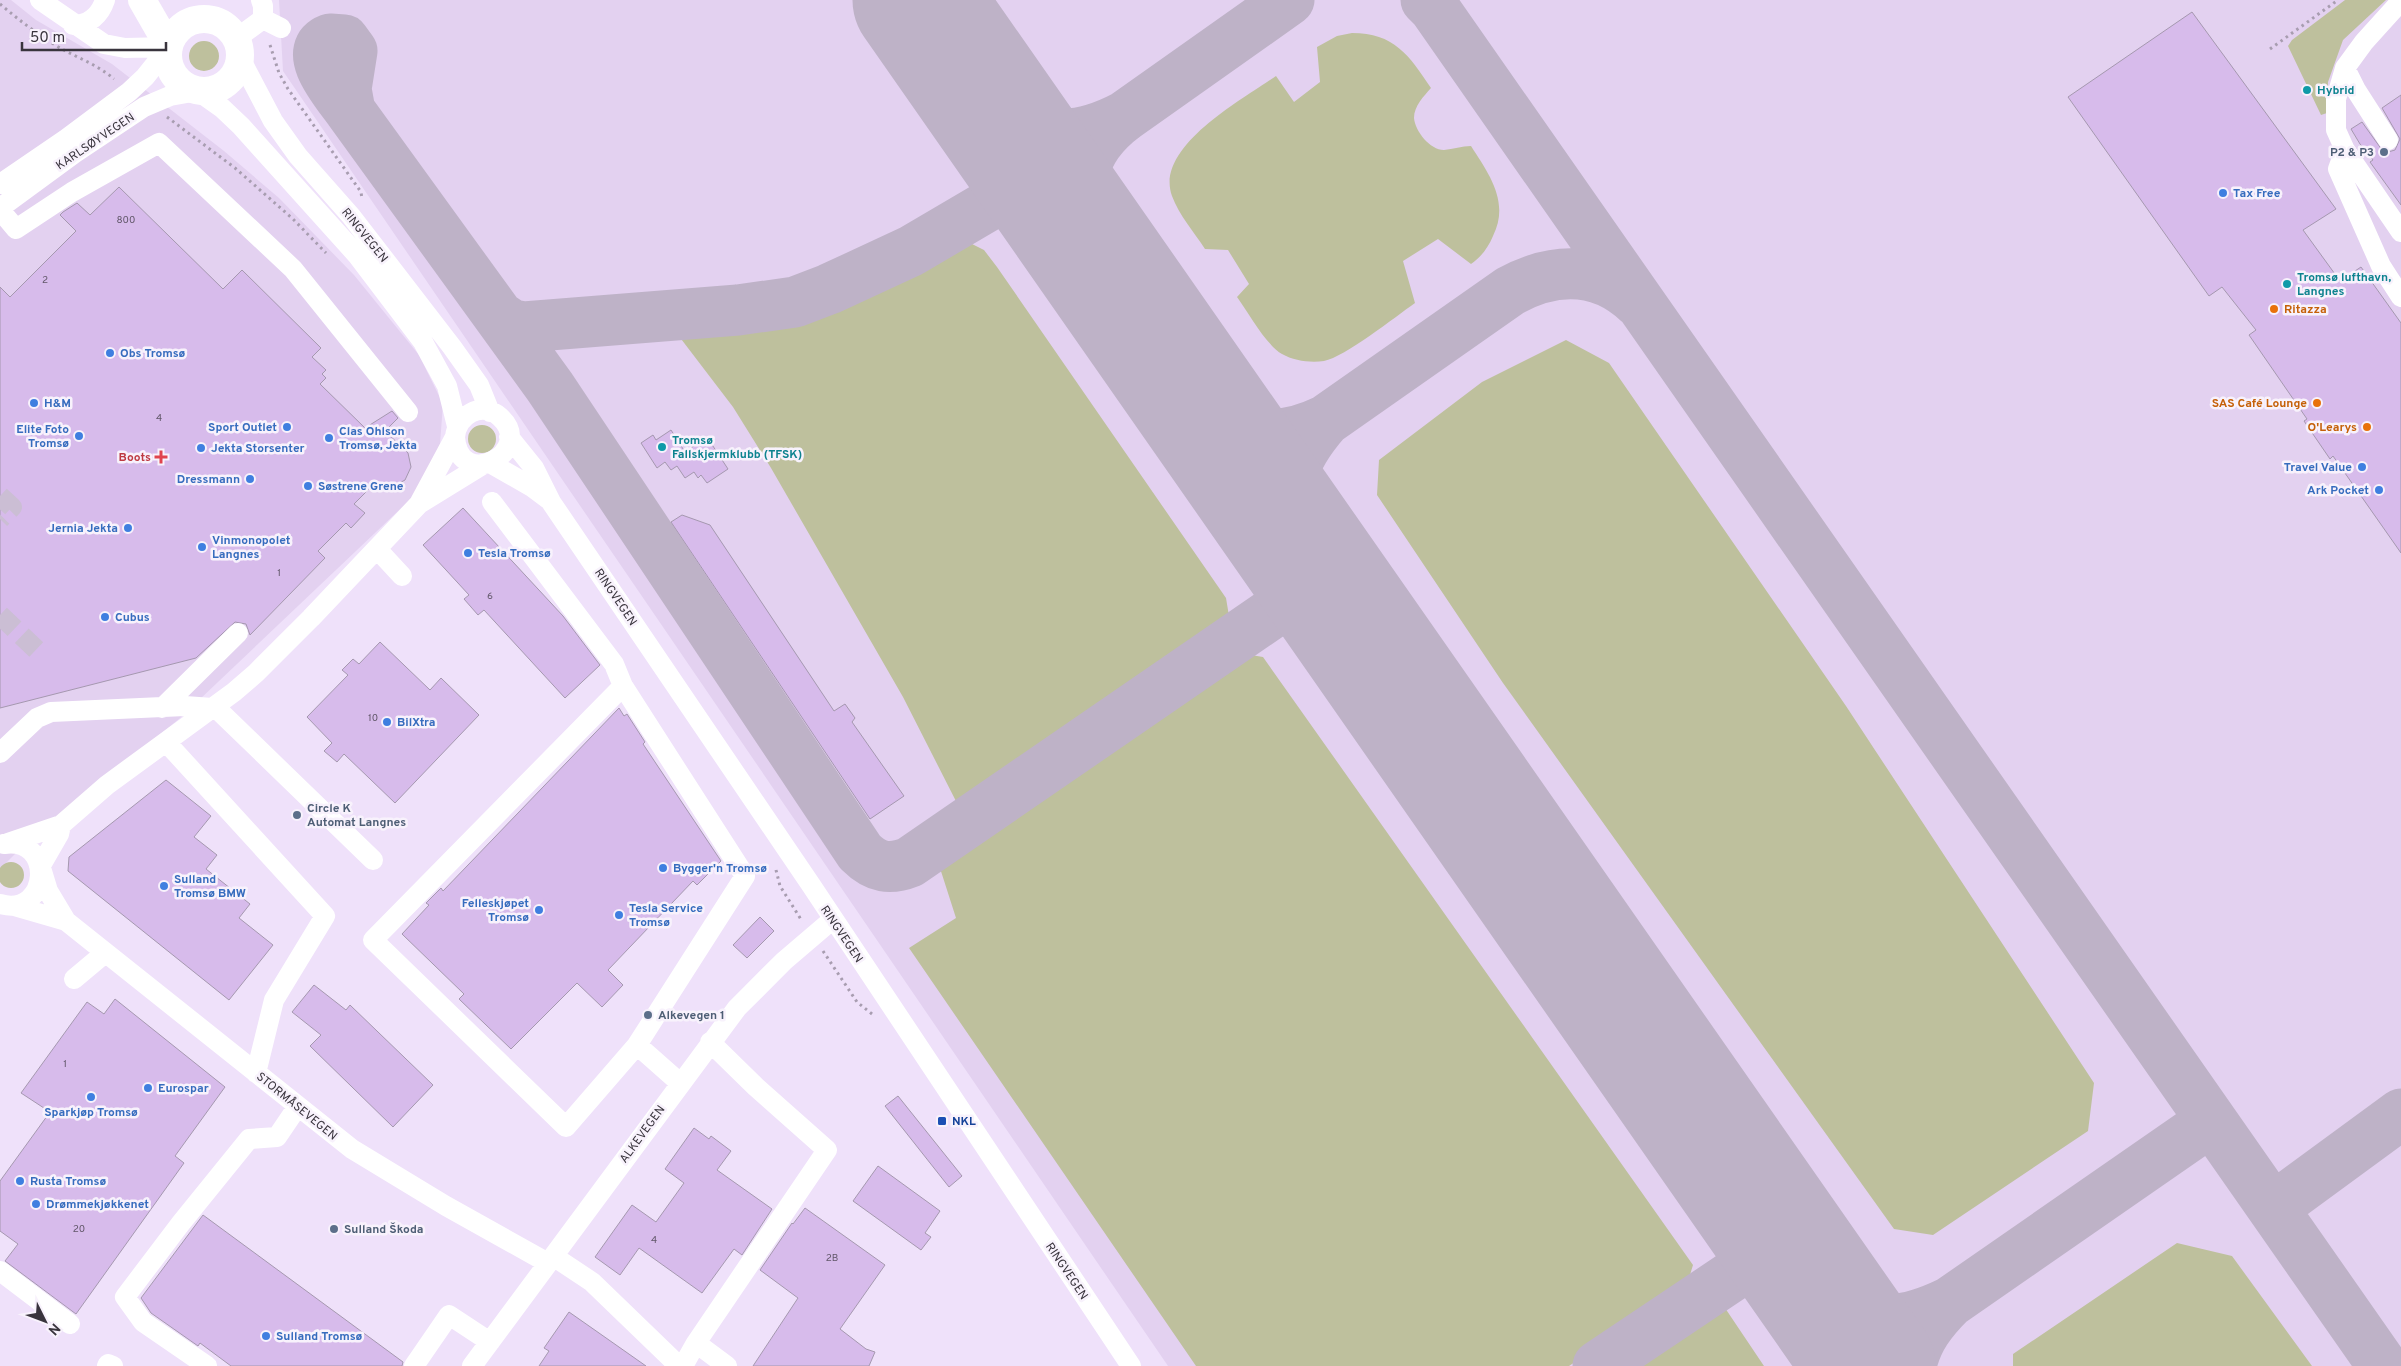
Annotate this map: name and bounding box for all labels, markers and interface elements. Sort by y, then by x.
scale bar [22,20,166,52]
text: 50 m [30,29,65,48]
place label: Hybrid [2317,83,2355,99]
marker: Hybrid [2301,84,2313,96]
street label: KARLSØYVEGEN [53,110,138,174]
place label: P2 & P3 [2330,145,2374,161]
marker: P2 & P3 [2378,146,2390,158]
place label: Tax Free [2233,186,2281,202]
marker: Tax Free [2217,187,2229,199]
street label: RINGVEGEN [337,205,391,266]
house number: 800 [117,214,135,227]
place label: Tromsø lufthavn, Langnes [2297,270,2391,300]
house number: 2 [42,274,48,287]
marker: Tromsø lufthavn, Langnes [2281,278,2293,290]
place label: Ritazza [2284,302,2327,318]
marker: Ritazza [2268,303,2280,315]
place label: Obs Tromsø [120,346,186,362]
marker: Obs Tromsø [104,347,116,359]
place label: H&M [44,396,71,412]
place label: SAS Café Lounge [2212,396,2307,412]
marker: H&M [28,397,40,409]
marker: SAS Café Lounge [2311,397,2323,409]
house number: 4 [156,412,162,425]
place label: Sport Outlet [208,420,277,436]
place label: O'Learys [2308,420,2357,436]
marker: Sport Outlet [281,421,293,433]
marker: O'Learys [2361,421,2373,433]
place label: Elite Foto Tromsø [16,422,69,452]
place label: Clas Ohlson Tromsø, Jekta [339,424,417,454]
marker: Elite Foto Tromsø [73,430,85,442]
marker: Clas Ohlson Tromsø, Jekta [323,432,335,444]
place label: Tromsø Fallskjermklubb (TFSK) [672,433,802,463]
place label: Jekta Storsenter [211,441,305,457]
marker: Tromsø Fallskjermklubb (TFSK) [656,441,668,453]
marker: Jekta Storsenter [195,442,207,454]
place label: Boots [119,450,151,466]
marker: Boots [155,451,167,463]
place label: Travel Value [2284,460,2352,476]
marker: Travel Value [2356,461,2368,473]
place label: Dressmann [177,472,240,488]
marker: Dressmann [244,473,256,485]
place label: Søstrene Grene [318,479,404,495]
marker: Søstrene Grene [302,480,314,492]
place label: Ark Pocket [2307,483,2369,499]
marker: Ark Pocket [2373,484,2385,496]
place label: Jernia Jekta [48,521,118,537]
marker: Jernia Jekta [122,522,134,534]
place label: Vinmonopolet Langnes [212,533,291,563]
marker: Vinmonopolet Langnes [196,541,208,553]
place label: Tesla Tromsø [478,546,551,562]
marker: Tesla Tromsø [462,547,474,559]
street label: RINGVEGEN [590,566,640,629]
house number: 1 [277,567,281,580]
house number: 6 [487,590,493,603]
place label: Cubus [115,610,150,626]
marker: Cubus [99,611,111,623]
house number: 10 [368,712,378,725]
place label: BilXtra [397,715,435,731]
marker: BilXtra [381,716,393,728]
place label: Circle K Automat Langnes [307,801,406,831]
marker: Circle K Automat Langnes [291,809,303,821]
place label: Bygger'n Tromsø [673,861,767,877]
marker: Bygger'n Tromsø [657,862,669,874]
place label: Sulland Tromsø BMW [174,872,246,902]
marker: Sulland Tromsø BMW [158,880,170,892]
place label: Felleskjøpet Tromsø [462,896,529,926]
place label: Tesla Service Tromsø [629,901,703,931]
street label: RINGVEGEN [816,903,866,966]
marker: Felleskjøpet Tromsø [533,904,545,916]
marker: Tesla Service Tromsø [613,909,625,921]
place label: Alkevegen 1 [658,1008,725,1024]
marker: Alkevegen 1 [642,1009,654,1021]
house number: 1 [63,1058,67,1071]
street label: STORMÅSEVEGEN [253,1069,340,1144]
place label: Eurospar [158,1081,209,1097]
marker: Eurospar [142,1082,154,1094]
marker: Sparkjøp Tromsø [85,1091,97,1103]
street label: ALKEVEGEN [616,1102,669,1167]
place label: Sparkjøp Tromsø [44,1105,138,1121]
place label: NKL [952,1114,976,1130]
marker: NKL [936,1115,948,1127]
place label: Rusta Tromsø [30,1174,106,1190]
marker: Rusta Tromsø [14,1175,26,1187]
place label: Drømmekjøkkenet [46,1197,149,1213]
marker: Drømmekjøkkenet [30,1198,42,1210]
place label: Sulland Škoda [344,1222,424,1238]
house number: 20 [73,1223,85,1236]
marker: Sulland Škoda [328,1223,340,1235]
house number: 4 [651,1234,657,1247]
street label: RINGVEGEN [1041,1240,1091,1303]
house number: 2B [826,1252,838,1265]
north arrow [20,1296,70,1346]
text: N [44,1319,63,1338]
place label: Sulland Tromsø [276,1329,362,1345]
marker: Sulland Tromsø [260,1330,272,1342]

